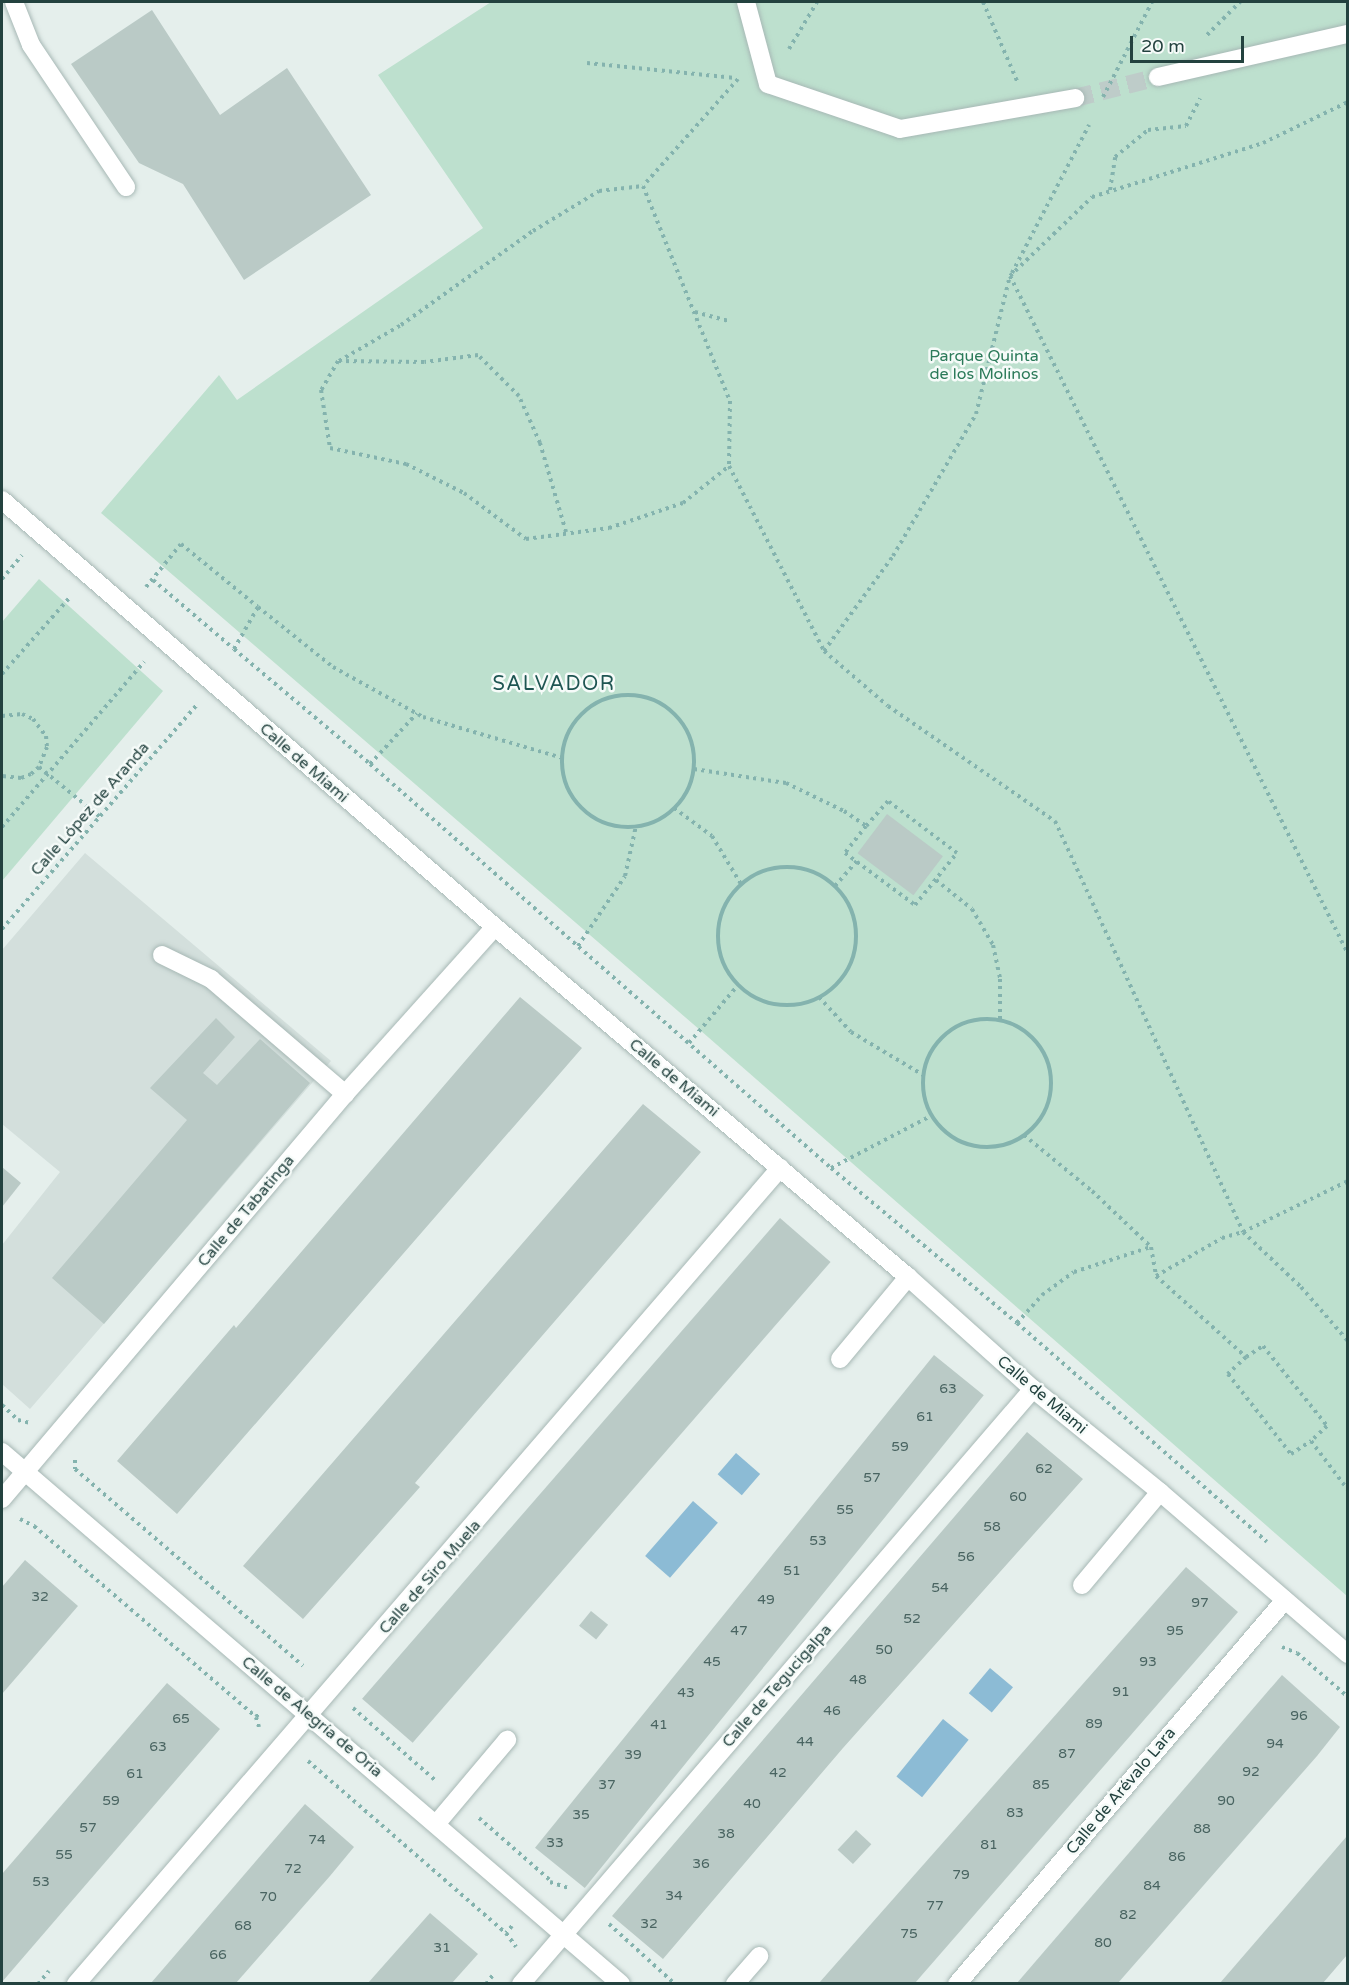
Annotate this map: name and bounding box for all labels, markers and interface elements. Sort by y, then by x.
scale bar [1133,24,1247,62]
text: 20 m [1141,35,1185,57]
park label: Parque Quinta de los Molinos [929,346,1039,384]
district label: SALVADOR [492,672,616,696]
street label: Calle de Miami [256,719,352,807]
street label: Calle López de Aranda [27,738,153,880]
street label: Calle de Miami [625,1035,723,1121]
street label: Calle de Tabatinga [194,1151,298,1271]
street label: Calle de Miami [993,1352,1091,1438]
house number: 63 [939,1381,957,1397]
house number: 61 [916,1409,934,1425]
house number: 59 [891,1439,909,1455]
house number: 62 [1035,1461,1053,1477]
house number: 57 [863,1470,881,1486]
house number: 60 [1009,1489,1027,1505]
house number: 55 [836,1502,854,1518]
street label: Calle de Siro Muela [375,1516,485,1638]
house number: 58 [983,1519,1001,1535]
house number: 53 [809,1533,827,1549]
house number: 56 [957,1549,975,1565]
house number: 51 [783,1563,801,1579]
house number: 54 [931,1580,949,1596]
house number: 32 [31,1589,49,1605]
house number: 49 [757,1592,775,1608]
house number: 97 [1191,1595,1209,1611]
house number: 52 [903,1611,921,1627]
street label: Calle de Tegucigalpa [718,1620,836,1752]
house number: 47 [730,1623,748,1639]
house number: 95 [1166,1623,1184,1639]
house number: 50 [875,1642,893,1658]
street label: Calle de Alegría de Oria [238,1652,386,1782]
house number: 45 [703,1654,721,1670]
house number: 93 [1139,1654,1157,1670]
house number: 48 [849,1672,867,1688]
house number: 91 [1112,1684,1130,1700]
house number: 43 [677,1685,695,1701]
house number: 46 [823,1703,841,1719]
house number: 96 [1290,1708,1308,1724]
house number: 65 [172,1711,190,1727]
house number: 89 [1085,1716,1103,1732]
house number: 41 [650,1717,668,1733]
street label: Calle de Arévalo Lara [1062,1724,1180,1858]
house number: 44 [796,1734,814,1750]
house number: 94 [1266,1736,1284,1752]
house number: 63 [149,1739,167,1755]
house number: 87 [1058,1746,1076,1762]
house number: 39 [624,1747,642,1763]
house number: 92 [1242,1764,1260,1780]
house number: 42 [769,1765,787,1781]
house number: 61 [126,1766,144,1782]
house number: 37 [598,1777,616,1793]
house number: 85 [1032,1777,1050,1793]
house number: 59 [102,1793,120,1809]
house number: 90 [1217,1793,1235,1809]
house number: 40 [743,1796,761,1812]
house number: 83 [1006,1805,1024,1821]
house number: 35 [572,1807,590,1823]
house number: 57 [79,1820,97,1836]
house number: 88 [1193,1821,1211,1837]
house number: 38 [717,1826,735,1842]
house number: 74 [308,1832,326,1848]
house number: 33 [546,1835,564,1851]
house number: 81 [980,1837,998,1853]
house number: 55 [55,1847,73,1863]
house number: 86 [1168,1849,1186,1865]
house number: 36 [692,1856,710,1872]
house number: 72 [284,1861,302,1877]
house number: 79 [952,1867,970,1883]
house number: 53 [32,1874,50,1890]
house number: 84 [1143,1878,1161,1894]
house number: 34 [665,1888,683,1904]
house number: 70 [259,1889,277,1905]
house number: 77 [926,1898,944,1914]
house number: 82 [1119,1907,1137,1923]
house number: 32 [640,1916,658,1932]
house number: 68 [234,1918,252,1934]
house number: 75 [900,1926,918,1942]
house number: 80 [1094,1935,1112,1951]
house number: 31 [433,1940,451,1956]
house number: 66 [209,1947,227,1963]

